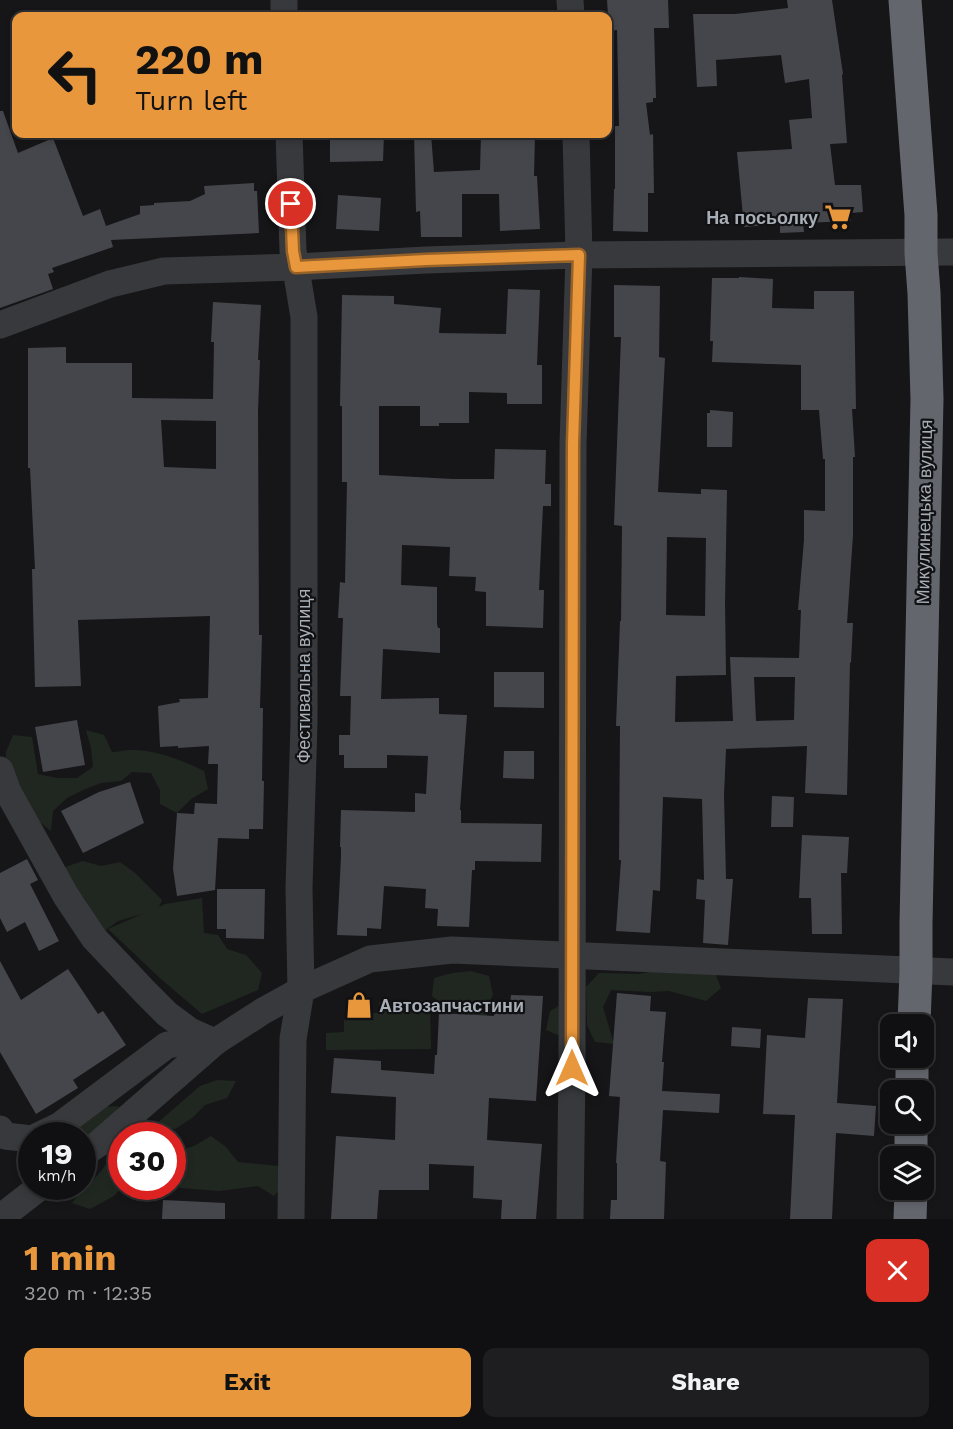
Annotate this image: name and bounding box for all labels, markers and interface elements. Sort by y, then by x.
text: 220 m [135,35,264,84]
icon: left [36,36,114,114]
text: Turn left [135,85,247,117]
pin [265,178,316,229]
icon: arrive [274,187,307,220]
supermarket icon: На посьолку [823,202,853,232]
place label: На посьолку [706,207,818,228]
street label: Микулинецька вулиця [912,419,936,605]
street label: Фестивальна вулиця [293,589,314,763]
shop icon: Автозапчастини [344,990,374,1020]
place label: Автозапчастини [379,995,524,1016]
map controls [880,1014,934,1200]
button: sound [880,1014,934,1068]
position arrow [540,1036,604,1100]
button: search [880,1080,934,1134]
speed limit sign: 30 [108,1122,186,1200]
text: 19 [41,1136,73,1171]
button: layers [880,1146,934,1200]
text: km/h [38,1167,76,1185]
text: 1 min [24,1237,116,1279]
button: close [866,1239,929,1302]
text: 320 m · 12:35 [24,1281,152,1305]
button: Exit [24,1348,471,1417]
button: Share [483,1348,929,1417]

